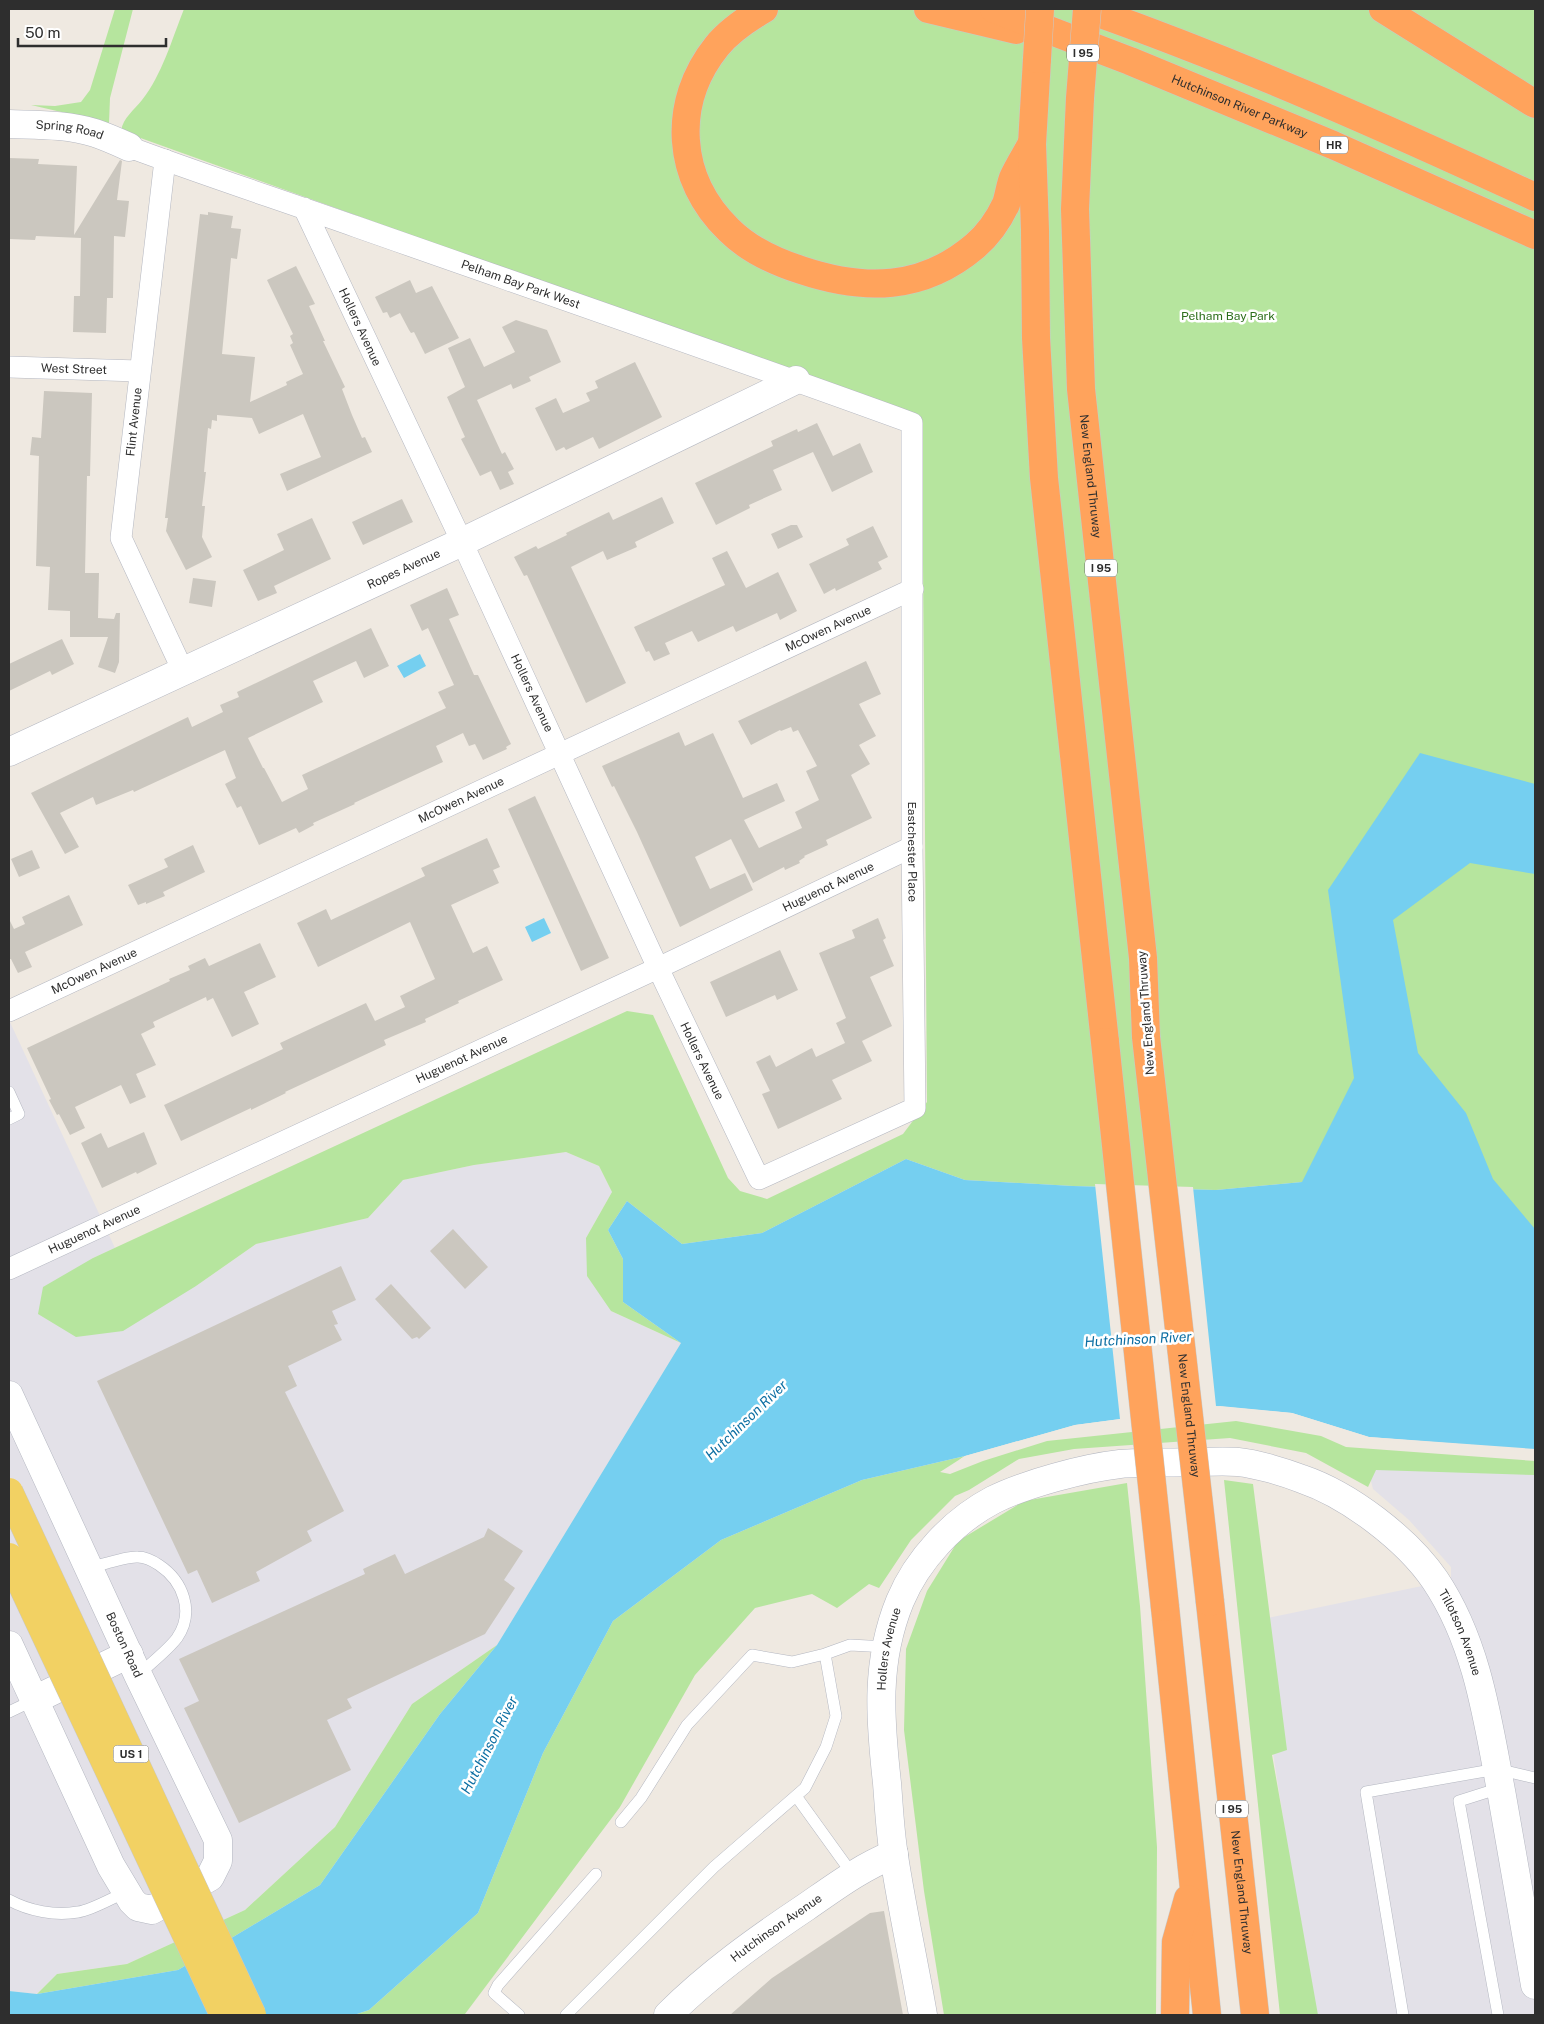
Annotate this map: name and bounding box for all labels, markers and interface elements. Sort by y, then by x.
scale bar [18,15,165,47]
text: 50 m [25,24,60,41]
road number: I 95 [1067,44,1099,62]
street label: Hutchinson River Parkway [1169,72,1310,141]
street label: Spring Road [35,118,106,142]
road number: HR [1320,136,1348,154]
street label: Pelham Bay Park West [459,257,582,312]
street label: Hollers Avenue [336,286,384,368]
park label: Pelham Bay Park [1181,309,1275,323]
street label: West Street [41,361,108,377]
street label: Flint Avenue [123,387,145,457]
street label: New England Thruway [1077,414,1104,540]
street label: Ropes Avenue [365,546,443,592]
road number: I 95 [1085,560,1117,576]
street label: McOwen Avenue [783,603,873,655]
street label: Hollers Avenue [508,652,556,734]
street label: McOwen Avenue [416,774,506,826]
street label: Eastchester Place [905,801,920,902]
street label: Huguenot Avenue [780,859,876,915]
street label: McOwen Avenue [49,945,139,997]
street label: New England Thruway [1135,950,1157,1076]
street label: Hollers Avenue [677,1020,727,1102]
street label: Huguenot Avenue [414,1032,510,1086]
street label: Huguenot Avenue [46,1202,143,1257]
water label: Hutchinson River [1084,1328,1193,1350]
street label: New England Thruway [1175,1353,1203,1479]
water label: Hutchinson River [702,1376,791,1463]
street label: Tillotson Avenue [1436,1587,1484,1677]
street label: Hollers Avenue [875,1605,904,1691]
street label: Boston Road [103,1610,145,1680]
water label: Hutchinson River [458,1693,521,1796]
road number: US 1 [114,1746,148,1762]
road number: I 95 [1216,1800,1248,1818]
street label: New England Thruway [1228,1830,1255,1956]
street label: Hutchinson Avenue [728,1891,825,1965]

